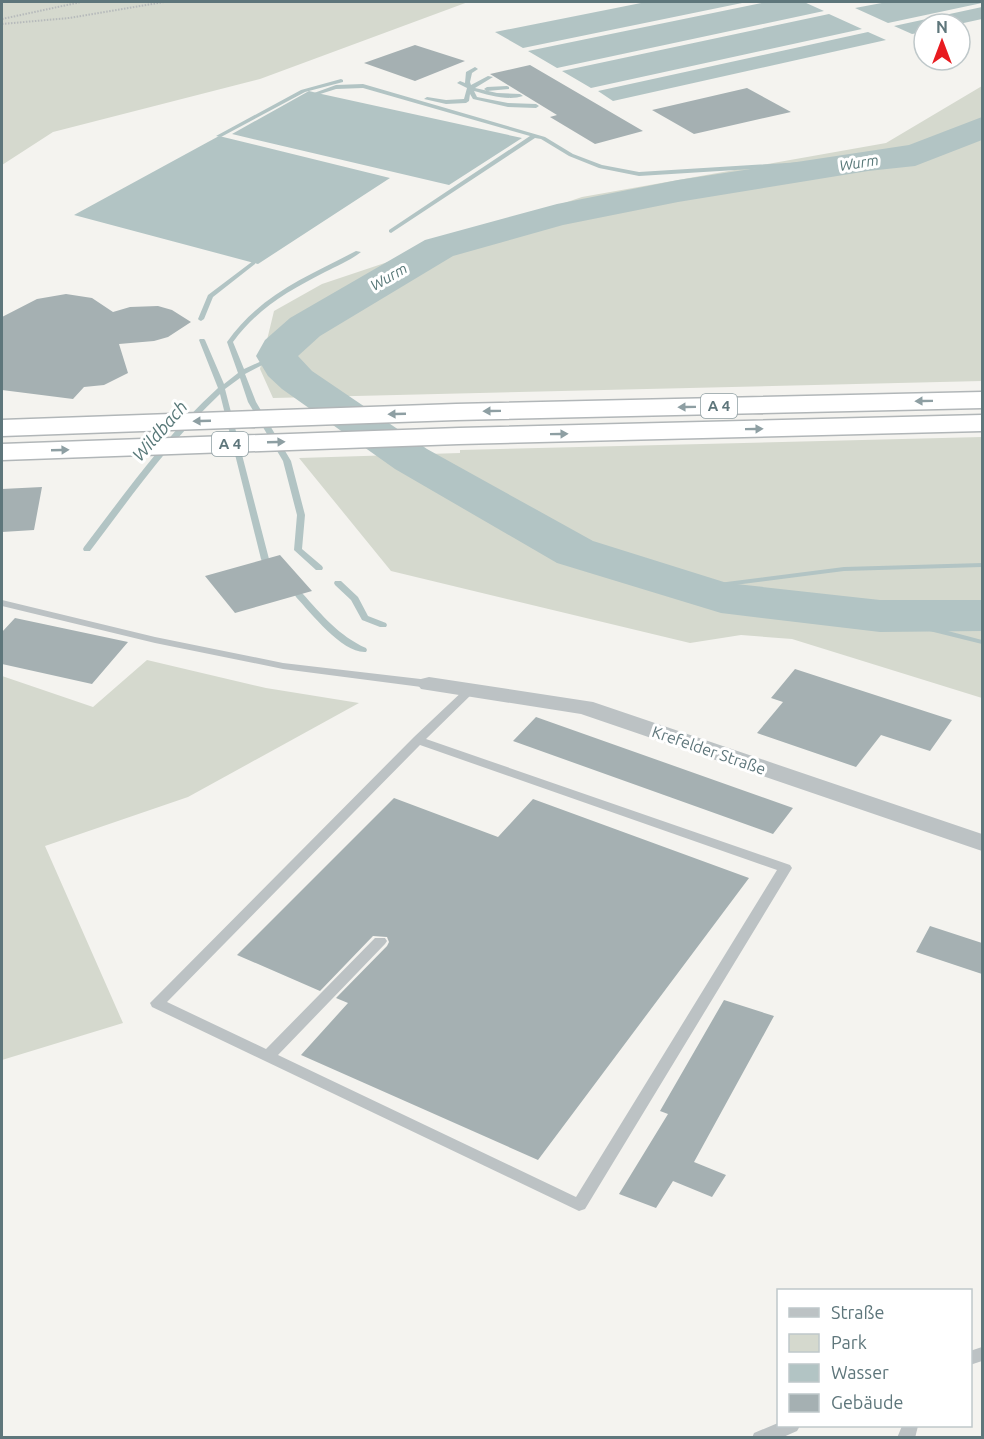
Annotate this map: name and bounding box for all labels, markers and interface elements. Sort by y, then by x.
north arrow [912,12,972,72]
text: N [936,18,948,36]
water label: Wurm [838,151,880,174]
water label: Wurm [367,259,410,294]
road number: A 4 [701,394,737,418]
water label: Wildbach [128,396,191,465]
one-way arrow [915,396,934,406]
one-way arrow [678,402,697,411]
one-way arrow [483,407,502,416]
one-way arrow [388,410,407,419]
one-way arrow [193,416,212,425]
one-way arrow [745,424,764,434]
one-way arrow [550,429,569,438]
road number: A 4 [212,432,248,456]
one-way arrow [266,438,285,447]
one-way arrow [50,445,69,455]
street label: Krefelder Straße [650,722,768,778]
legend [777,1289,972,1427]
text: Straße [831,1302,884,1322]
text: Park [831,1332,867,1352]
text: Wasser [831,1362,889,1382]
text: Gebäude [831,1392,903,1412]

